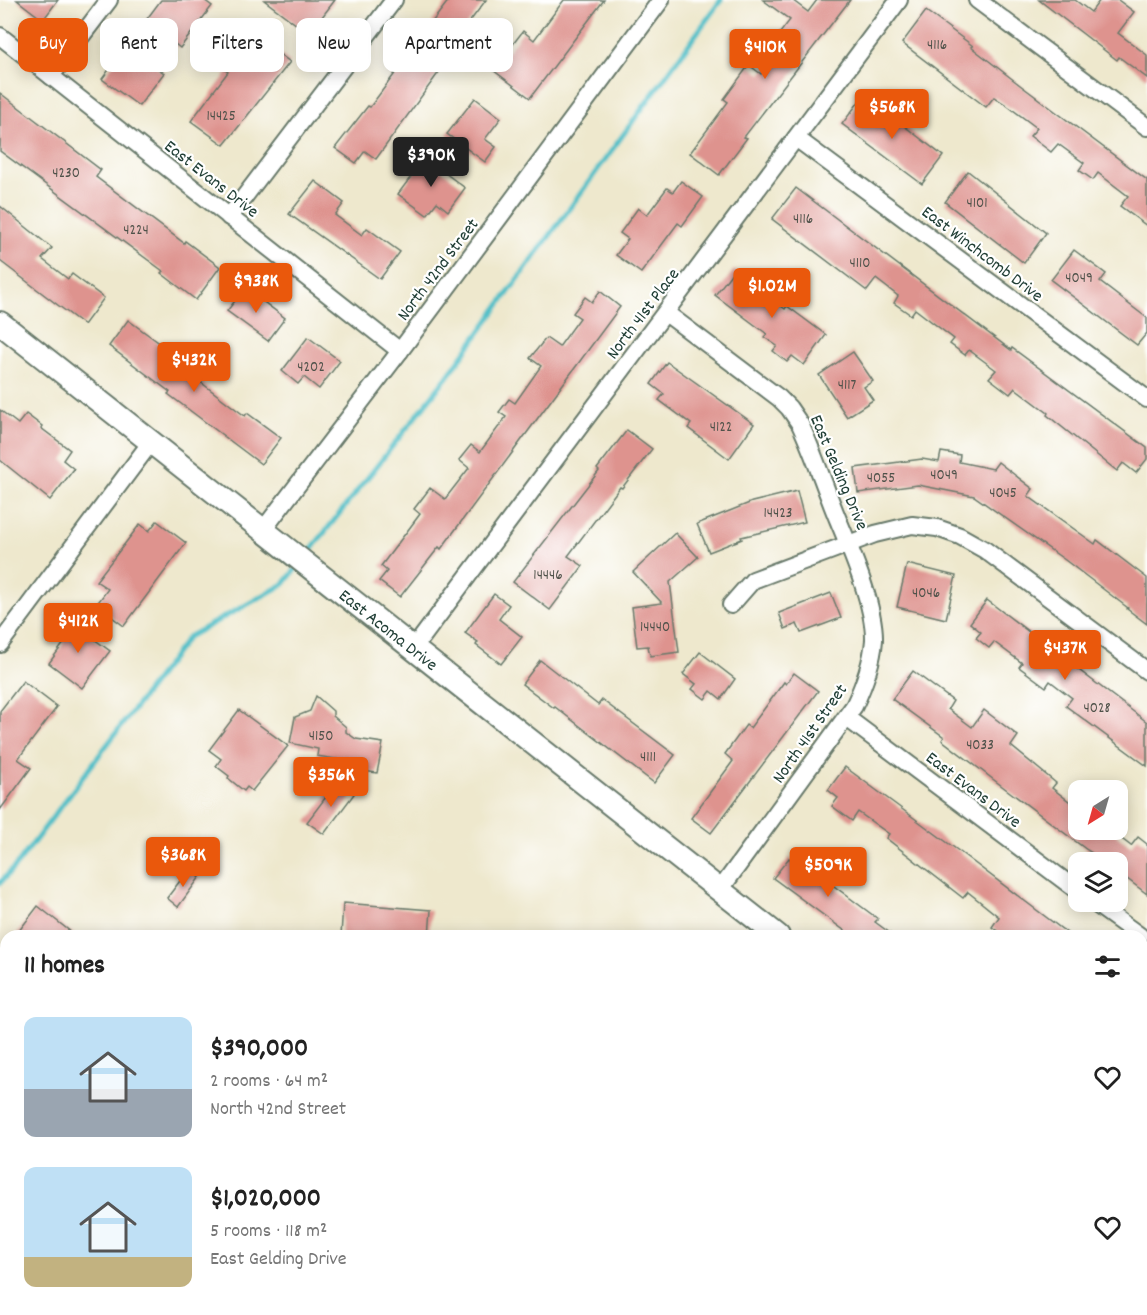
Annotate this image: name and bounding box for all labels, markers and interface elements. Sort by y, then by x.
chip: Buy [18,18,88,72]
chip: Rent [100,18,178,72]
chip: Filters [190,18,284,72]
chip: New [296,18,371,72]
chip: Apartment [383,18,513,72]
pin: $410K [723,29,807,80]
text: $410K [744,34,786,62]
house number: 4116 [927,35,947,57]
pin: $568K [850,89,934,140]
text: $568K [869,94,915,122]
house number: 14425 [206,106,236,128]
street label: East Evans Drive [158,135,263,225]
pin: $390K [389,137,473,188]
text: $390K [407,142,455,170]
house number: 4230 [52,163,80,185]
house number: 4101 [967,193,987,215]
street label: East Winchcomb Drive [915,201,1048,309]
house number: 4116 [793,209,813,231]
street label: North 42nd Street [392,214,486,327]
house number: 4224 [123,220,149,242]
house number: 4110 [850,253,870,275]
pin: $938K [214,263,298,314]
street label: North 41st Place [601,264,687,365]
text: $938K [233,268,279,296]
pin: $1.02M [723,268,821,319]
house number: 4049 [1065,268,1093,290]
text: $1.02M [747,273,797,301]
pin: $432K [152,342,236,393]
text: $432K [171,347,217,375]
house number: 4202 [297,357,325,379]
house number: 4117 [838,375,857,397]
street label: East Gelding Drive [802,411,873,535]
house number: 4122 [710,417,732,439]
house number: 4049 [930,465,958,487]
house number: 4055 [867,468,895,490]
house number: 4045 [989,483,1017,505]
house number: 14423 [764,503,792,525]
house number: 14446 [533,565,563,587]
house number: 4046 [912,583,940,605]
street label: East Acoma Drive [332,584,442,678]
pin: $412K [36,603,120,654]
text: $412K [58,608,98,636]
house number: 14440 [640,617,670,639]
pin: $437K [1023,630,1107,681]
text: $437K [1043,635,1087,663]
street label: North 41st Street [768,679,855,789]
house number: 4028 [1084,698,1110,720]
house number: 4150 [309,726,333,748]
house number: 4033 [966,735,994,757]
house number: 4111 [640,747,656,769]
street label: East Evans Drive [920,747,1026,835]
pin: $356K [289,757,373,808]
text: $356K [307,762,355,790]
north arrow [1068,780,1128,840]
map controls [1068,780,1128,912]
pin: $368K [141,837,225,888]
text: $368K [160,842,206,870]
pin: $509K [786,847,870,898]
text: $509K [804,852,852,880]
button: layers [1068,852,1128,912]
text: 11 homes [24,948,105,985]
icon: filters [1091,950,1124,983]
text: $390,000 [210,1031,308,1068]
icon: home [72,1041,144,1113]
icon: heart [1091,1061,1124,1094]
text: 2 rooms · 64 m² [210,1068,328,1096]
text: North 42nd Street [210,1096,346,1124]
text: $1,020,000 [210,1181,321,1218]
icon: home [72,1191,144,1263]
icon: heart [1091,1211,1124,1244]
text: 5 rooms · 118 m² [210,1218,327,1246]
text: East Gelding Drive [210,1246,347,1274]

